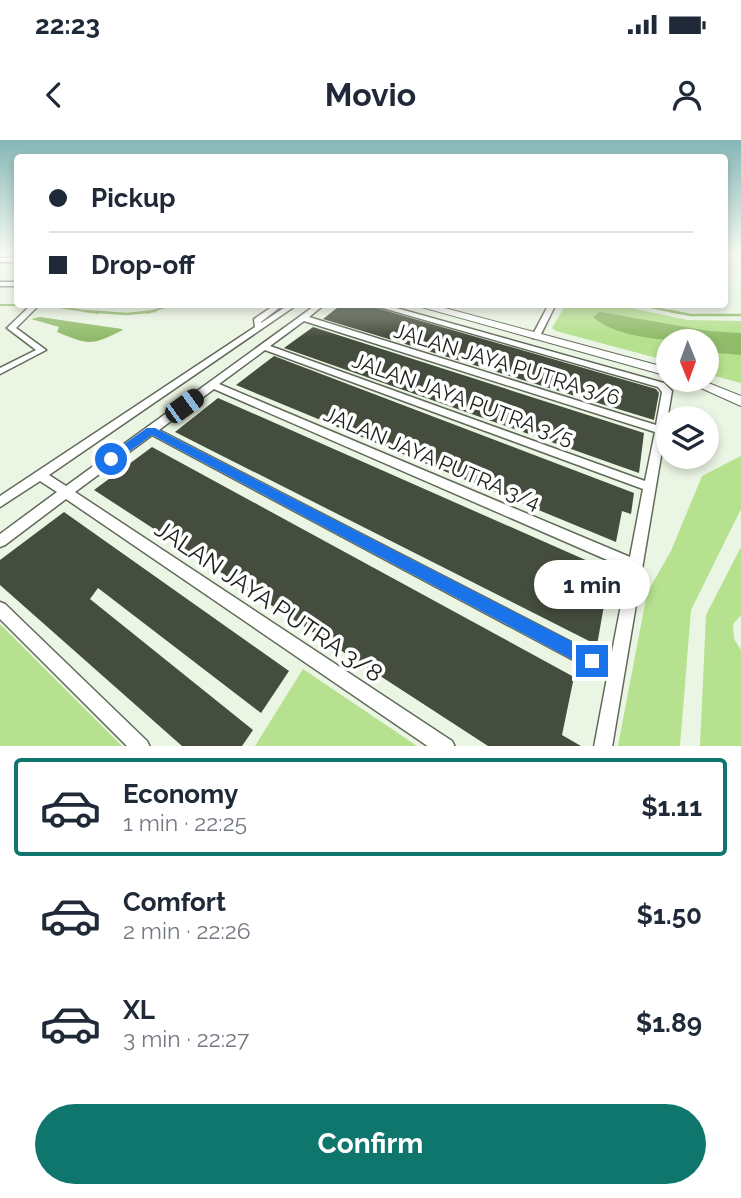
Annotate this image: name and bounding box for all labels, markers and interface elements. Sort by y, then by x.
text: 22:23 [35,10,100,40]
icon: back [35,76,73,114]
text: Movio [325,76,416,113]
icon: person [668,76,706,114]
text: Pickup [91,183,176,213]
text: Drop-off [91,250,195,280]
street label: JALAN JAYA PUTRA 3/6 [391,318,623,410]
north arrow [656,329,719,392]
map controls [656,329,719,469]
street label: JALAN JAYA PUTRA 3/5 [349,347,577,451]
car [161,385,208,427]
street label: JALAN JAYA PUTRA 3/4 [320,401,544,515]
button: layers [656,406,719,469]
route start [95,443,127,475]
street label: JALAN JAYA PUTRA 3/8 [150,514,388,688]
callout: 1 min [534,560,650,608]
text: 1 min [563,571,621,598]
route end [576,645,608,677]
icon: car [39,776,102,839]
text: Economy [123,779,238,809]
text: $1.11 [641,792,702,822]
text: 1 min · 22:25 [123,809,247,836]
icon: car [39,884,102,947]
text: Comfort [123,887,226,917]
text: $1.50 [636,900,702,930]
text: 2 min · 22:26 [123,917,251,944]
icon: car [39,992,102,1055]
text: XL [123,995,155,1025]
text: $1.89 [636,1008,702,1038]
text: 3 min · 22:27 [123,1025,249,1052]
button: Confirm [35,1104,706,1184]

